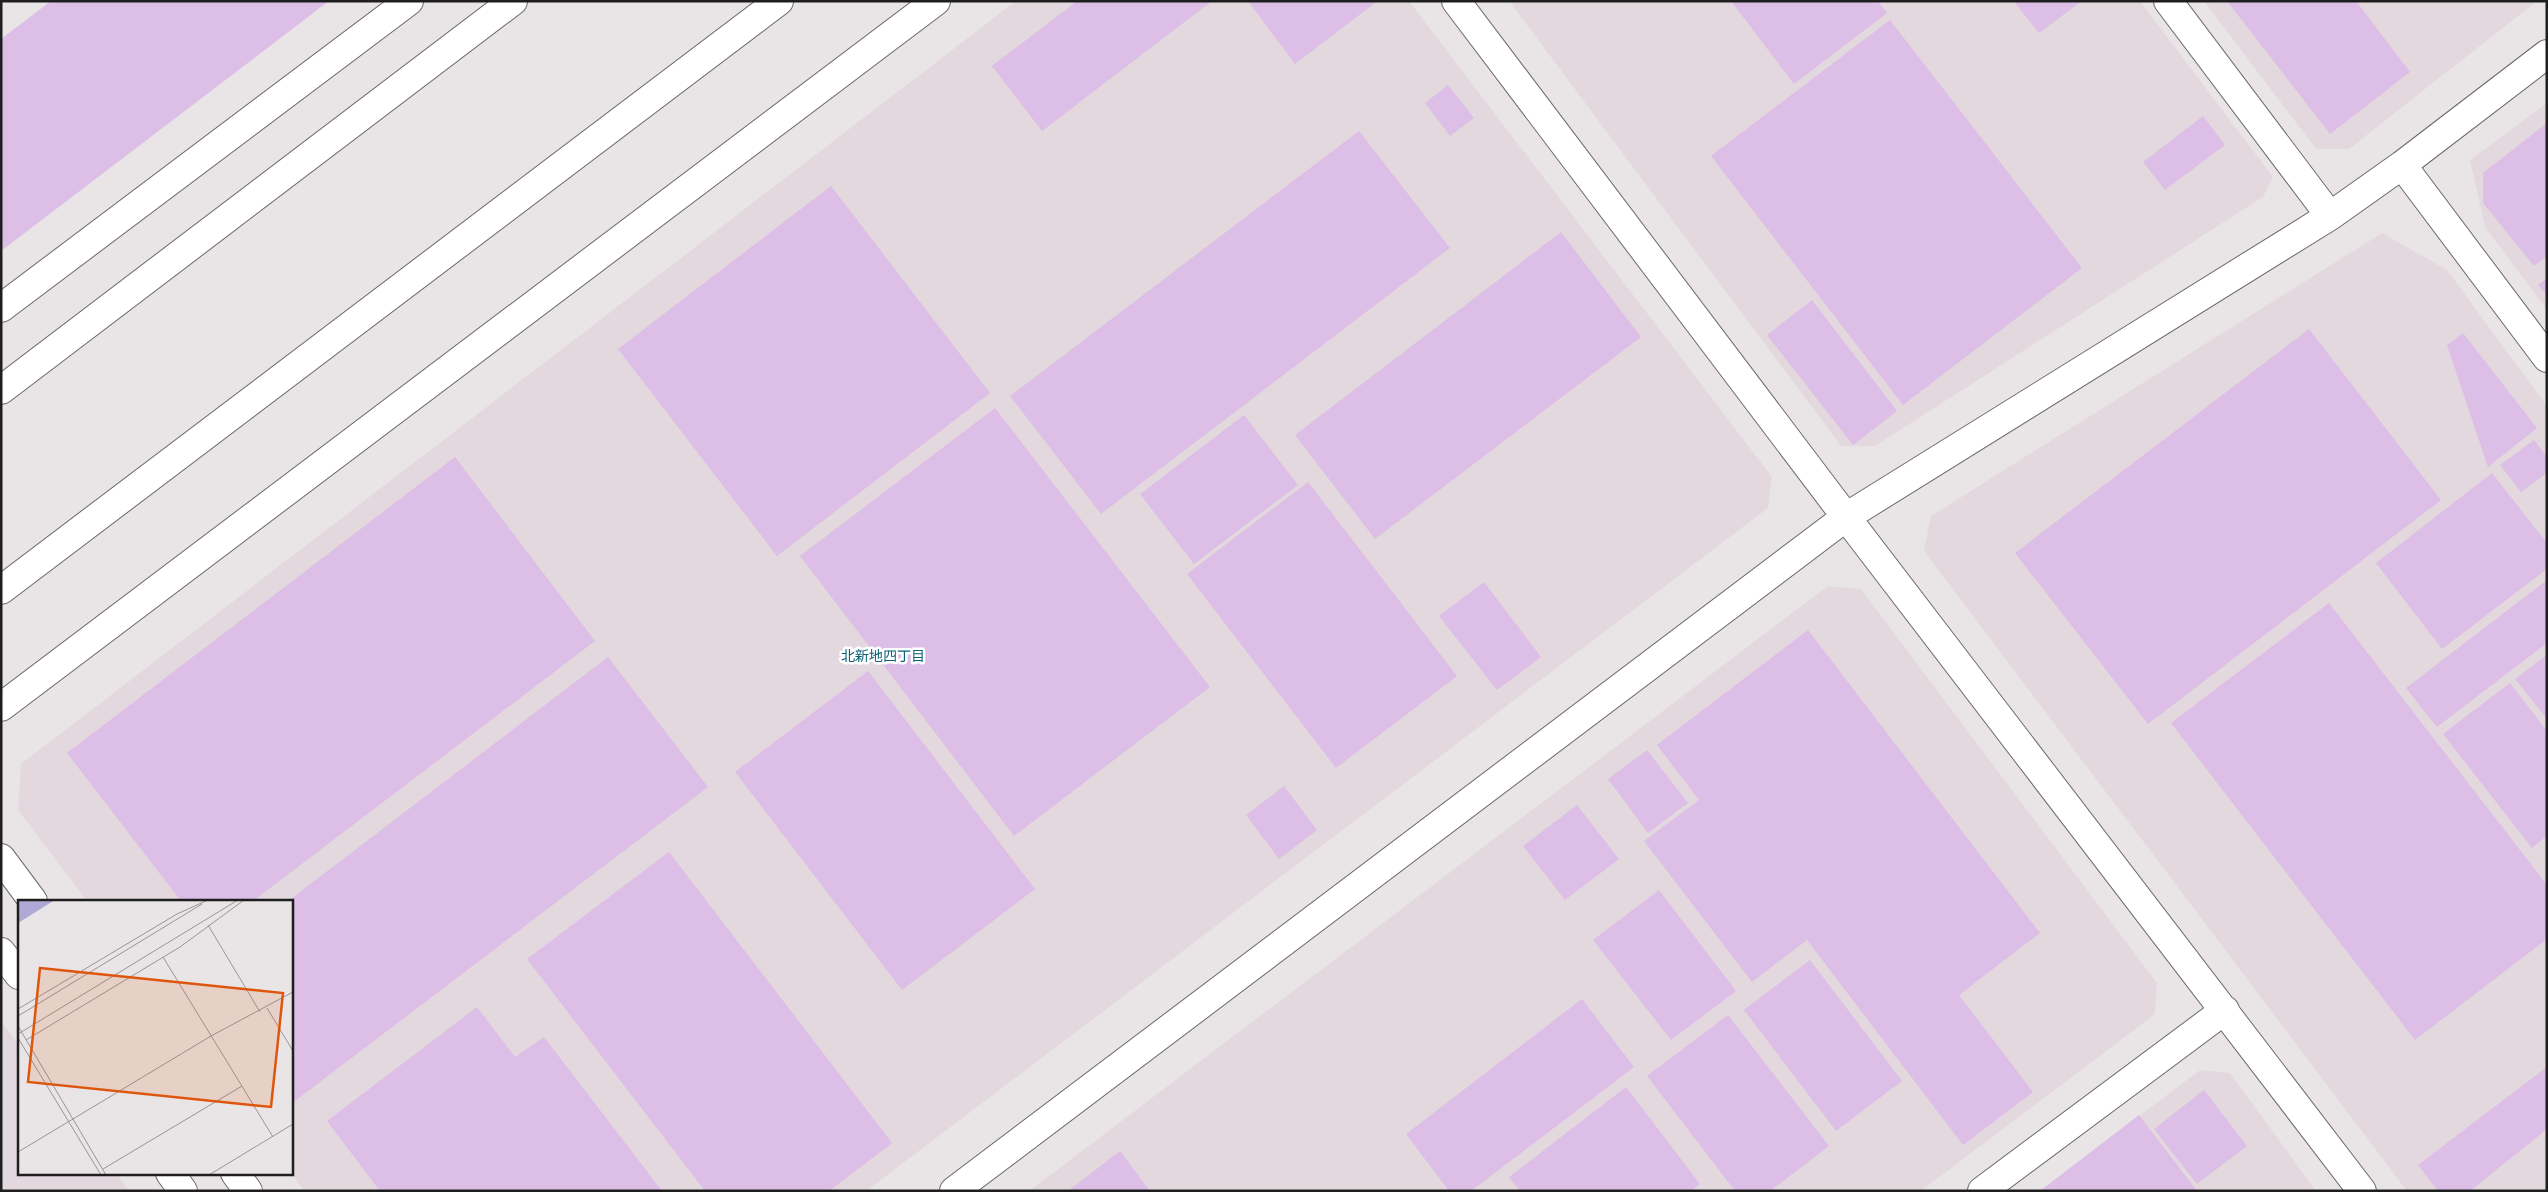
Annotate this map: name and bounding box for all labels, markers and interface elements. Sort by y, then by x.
district label: 北新地四丁目 [841,648,925,665]
inset map [18,900,292,1174]

